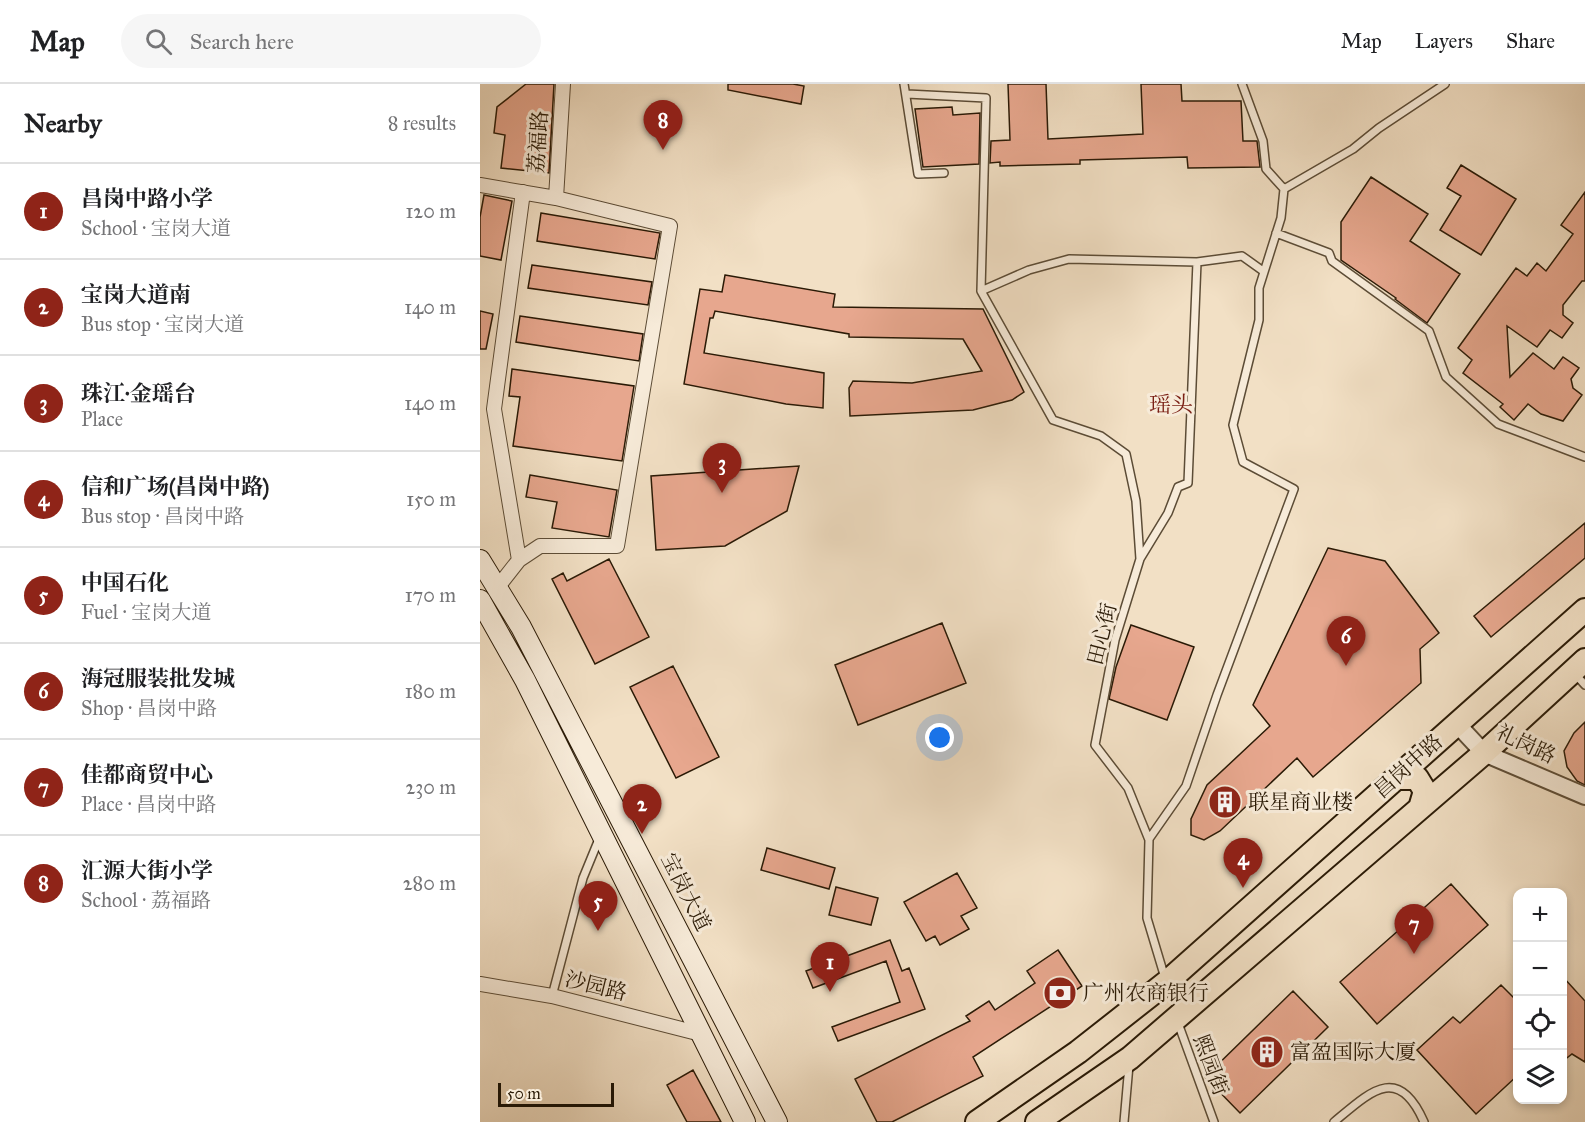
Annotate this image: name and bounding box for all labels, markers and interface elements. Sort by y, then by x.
search box [121,14,541,68]
text: Map [30,24,85,59]
icon: search [142,25,175,58]
text: Search here [190,28,294,55]
text: Map [1341,28,1382,54]
text: Layers [1415,28,1473,54]
text: Share [1506,28,1555,54]
pin: 8 [644,100,682,150]
text: Nearby [24,107,102,139]
street label: 荔福路 [523,110,553,174]
text: 8 results [388,111,456,135]
text: 昌岗中路小学 [81,185,213,212]
text: 1 [40,199,47,223]
text: 120 m [405,199,456,223]
text: School · 宝岗大道 [81,216,231,240]
text: 宝岗大道南 [81,281,191,308]
text: 2 [39,295,48,319]
text: 140 m [404,295,456,319]
text: Bus stop · 宝岗大道 [81,312,244,336]
text: 珠江·金瑶台 [81,380,196,407]
text: 3 [40,391,48,415]
text: 140 m [404,391,456,415]
district label: 瑶头 [1149,391,1193,418]
text: Place [81,407,123,431]
pin: 3 [702,444,742,493]
text: 信和广场(昌岗中路) [81,473,269,500]
text: 4 [38,487,49,511]
text: 150 m [406,487,456,511]
text: Bus stop · 昌岗中路 [81,504,244,528]
text: 中国石化 [81,569,169,596]
text: 5 [39,583,48,607]
text: 170 m [405,583,456,607]
text: Fuel · 宝岗大道 [81,600,211,624]
street label: 田心街 [1082,600,1122,668]
pin: 6 [1326,616,1366,666]
text: 海冠服装批发城 [81,665,235,692]
text: 6 [38,679,49,703]
text: 180 m [405,679,456,703]
text: Shop · 昌岗中路 [81,696,217,720]
street label: 礼岗路 [1492,719,1560,769]
your location [925,723,954,752]
street label: 昌岗中路 [1368,728,1448,804]
text: 佳都商贸中心 [81,761,213,788]
text: 7 [38,775,49,799]
text: 230 m [405,775,456,799]
pin: 2 [622,784,662,834]
building icon: 联星商业楼 [1207,784,1243,820]
place label: 联星商业楼 [1248,789,1353,815]
text: Place · 昌岗中路 [81,792,216,816]
pin: 4 [1224,838,1263,888]
street label: 宝岗大道 [655,849,717,935]
text: 汇源大街小学 [81,857,213,884]
text: 8 [38,871,49,895]
text: 280 m [403,871,456,895]
pin: 5 [578,882,618,931]
text: School · 荔福路 [81,888,211,912]
map controls [1513,888,1567,1104]
button: + [1513,888,1567,942]
pin: 7 [1394,904,1434,954]
pin: 1 [810,942,850,992]
button: − [1513,942,1567,996]
street label: 沙园路 [562,966,630,1006]
bank icon: 广州农商银行 [1042,975,1078,1011]
place label: 广州农商银行 [1083,980,1209,1006]
button: locate [1513,996,1567,1050]
street label: 熙园街 [1188,1031,1234,1099]
building icon: 富盈国际大厦 [1249,1034,1285,1070]
place label: 富盈国际大厦 [1290,1039,1416,1065]
button: layers [1513,1050,1567,1104]
scale bar [498,1080,614,1108]
text: 50 m [507,1084,541,1103]

